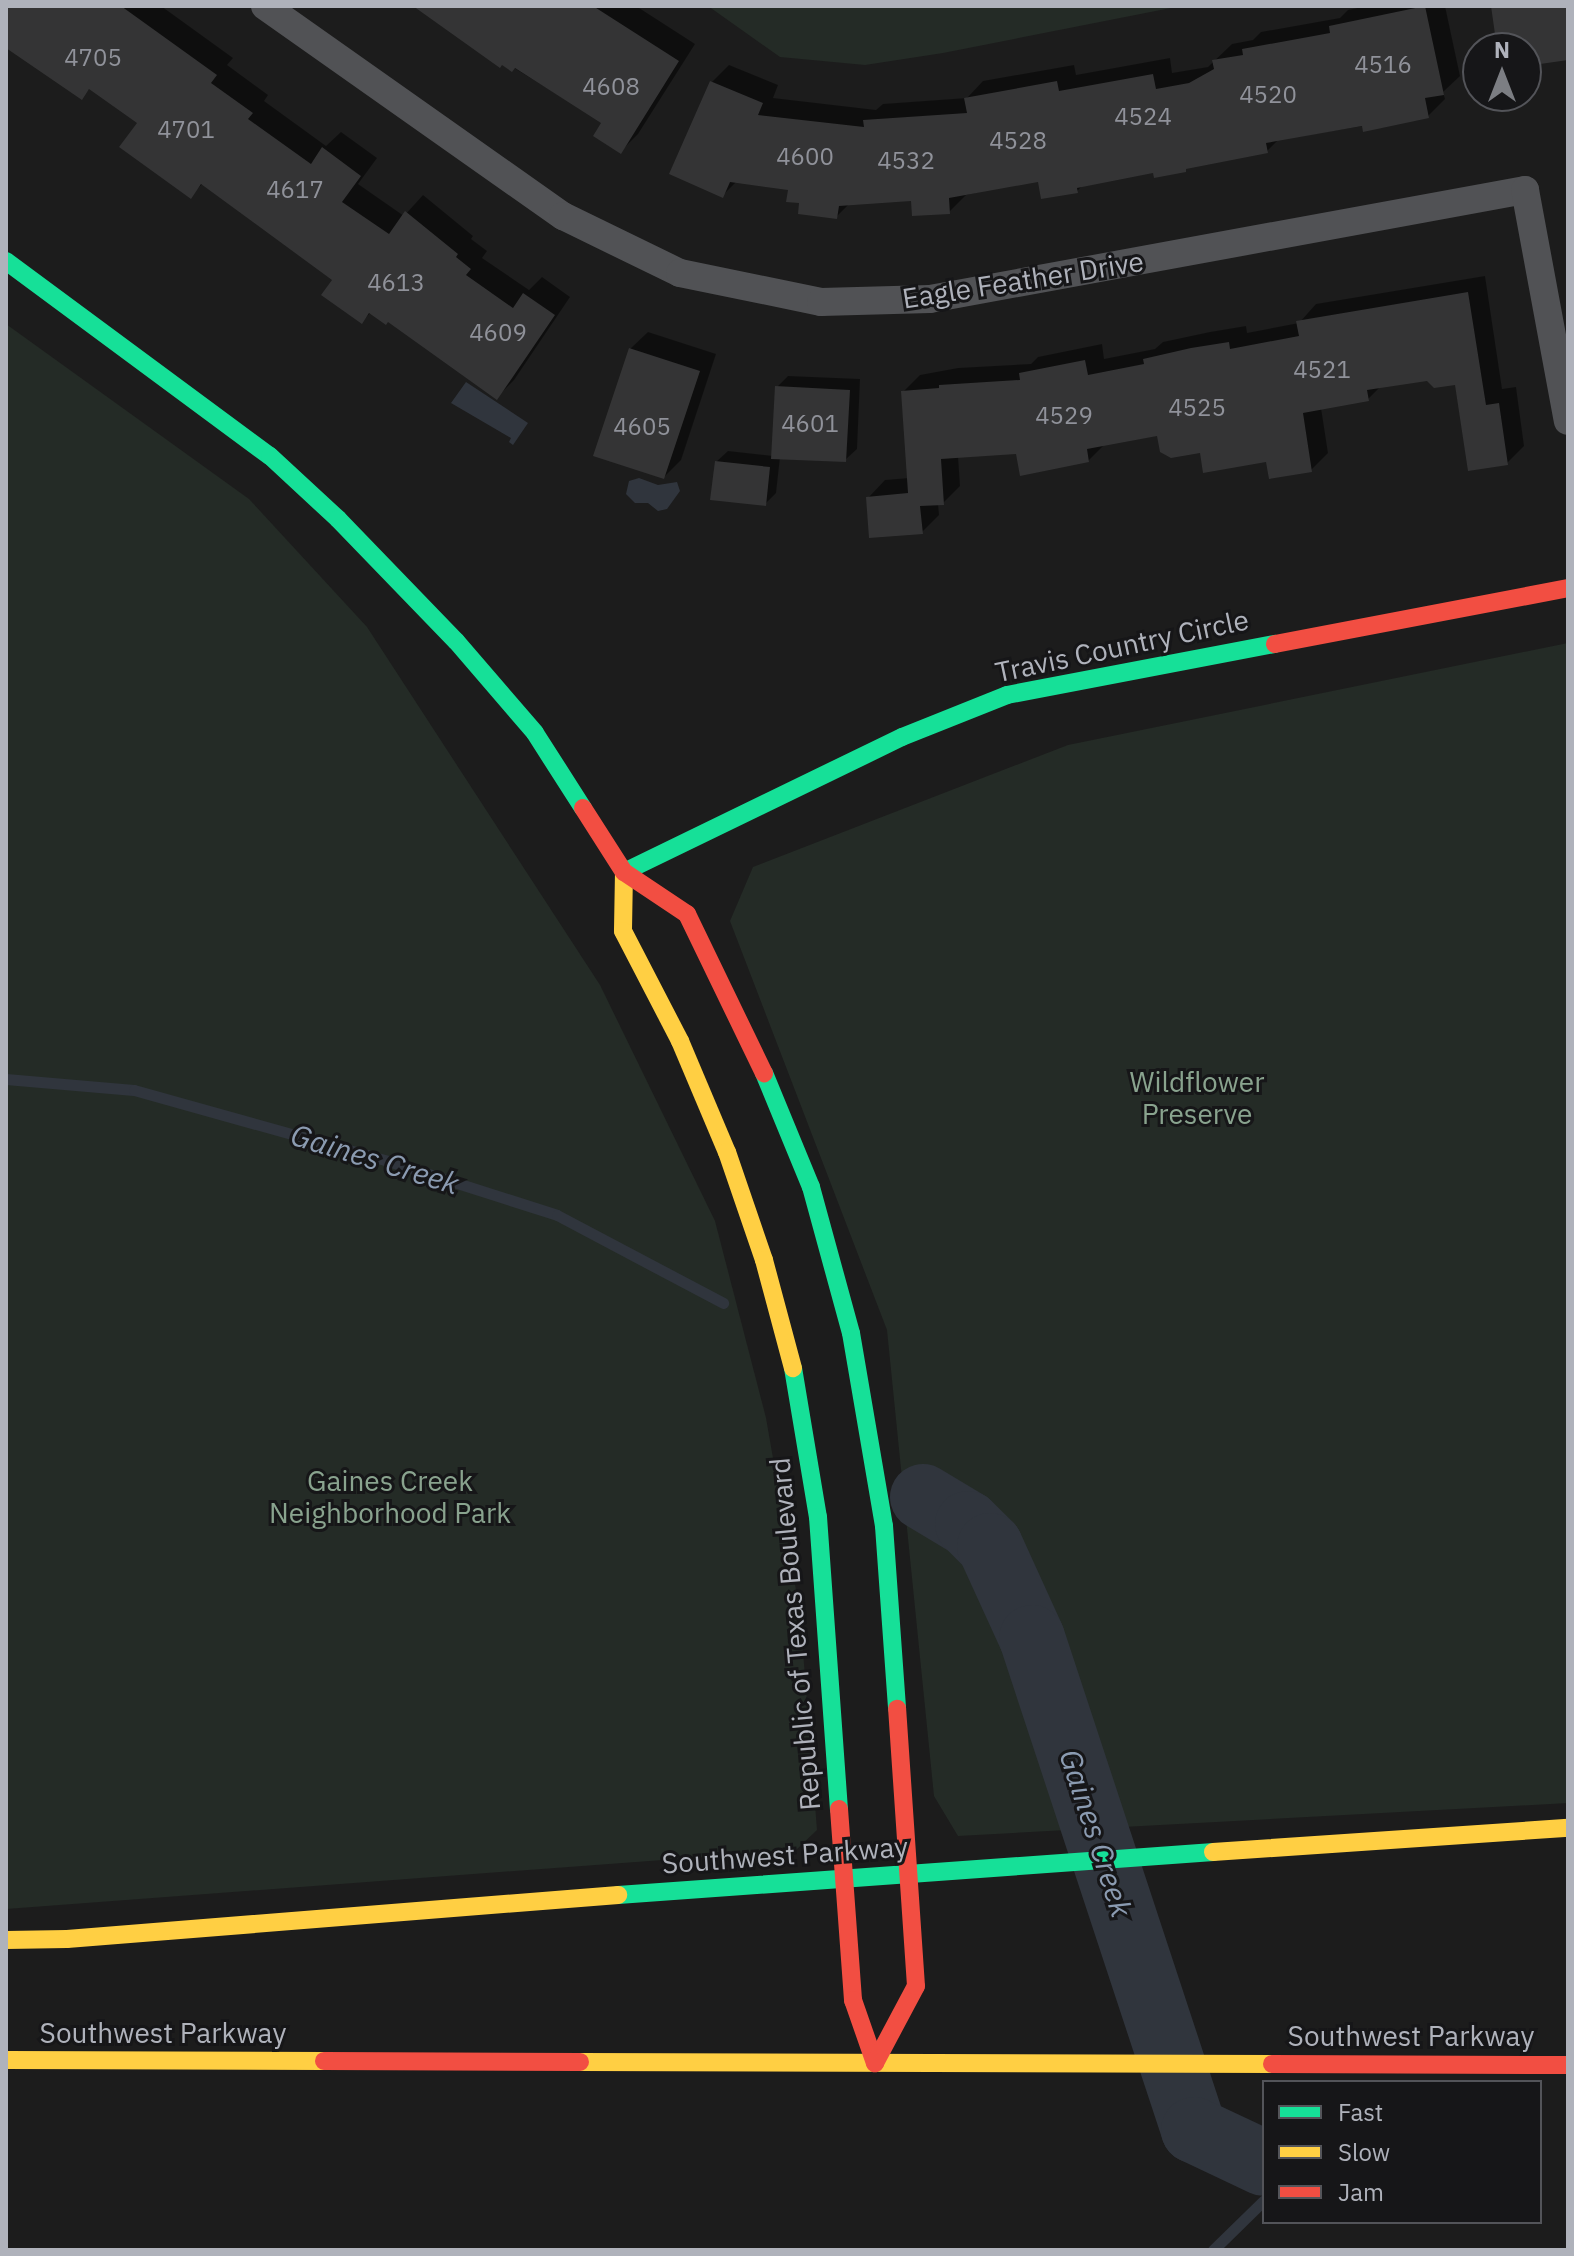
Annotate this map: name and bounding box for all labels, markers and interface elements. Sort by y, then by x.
north arrow [1462,32,1542,112]
text: N [1494,35,1510,64]
house number: 4705 [64,44,122,72]
house number: 4516 [1354,51,1412,79]
house number: 4608 [582,73,640,101]
house number: 4520 [1239,81,1297,109]
house number: 4524 [1114,103,1172,131]
house number: 4701 [157,116,215,144]
house number: 4528 [989,127,1047,155]
house number: 4600 [776,143,834,171]
house number: 4532 [877,147,935,175]
house number: 4617 [266,176,324,204]
street label: Eagle Feather Drive [900,244,1146,316]
house number: 4613 [367,269,425,297]
house number: 4609 [469,319,527,347]
house number: 4521 [1293,356,1351,384]
house number: 4525 [1168,394,1226,422]
house number: 4529 [1035,402,1093,430]
house number: 4601 [781,410,839,438]
house number: 4605 [613,413,671,441]
street label: Travis Country Circle [992,603,1252,689]
park label: Wildflower Preserve [1129,1065,1265,1131]
water label: Gaines Creek [287,1116,463,1202]
street label: Republic of Texas Boulevard [763,1456,827,1812]
park label: Gaines Creek Neighborhood Park [269,1464,511,1530]
water label: Gaines Creek [1052,1745,1140,1921]
street label: Southwest Parkway [661,1830,909,1880]
street label: Southwest Parkway [40,2016,286,2050]
street label: Southwest Parkway [1288,2019,1534,2053]
legend [1262,2080,1542,2224]
text: Fast [1338,2096,1383,2128]
text: Slow [1338,2136,1390,2168]
text: Jam [1338,2176,1384,2208]

